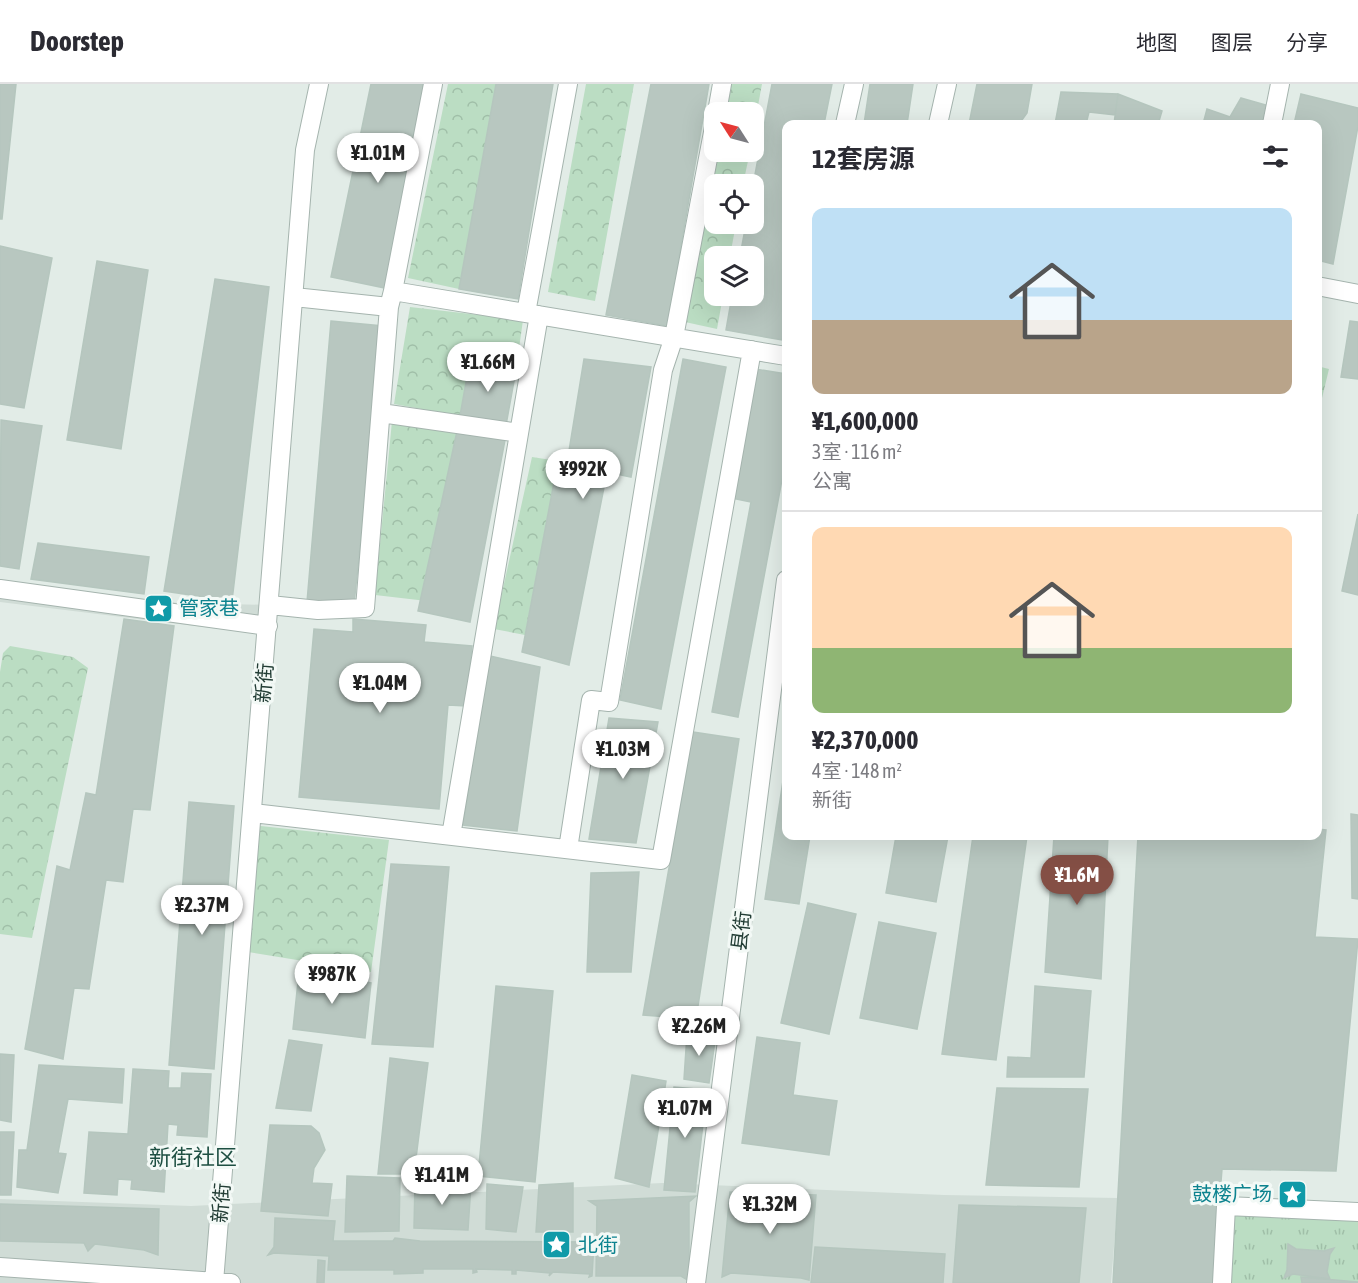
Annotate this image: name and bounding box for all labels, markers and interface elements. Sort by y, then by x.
text: Doorstep [30,25,124,57]
text: 地图 [1136,30,1178,54]
text: 图层 [1211,30,1253,54]
text: 分享 [1286,30,1328,54]
north arrow [704,102,764,162]
map controls [704,102,764,306]
pin: ¥1.01M [329,133,427,184]
icon: filters [1259,140,1292,173]
text: ¥1.01M [351,141,405,164]
text: 12套房源 [812,144,914,174]
button: locate [704,174,764,234]
button: layers [704,246,764,306]
icon: home [998,247,1106,355]
pin: ¥1.66M [439,342,537,393]
text: ¥1.66M [461,350,515,373]
text: ¥1,600,000 [812,406,918,436]
text: 3室 · 116 m² [812,440,902,463]
pin: ¥992K [541,449,625,500]
text: ¥992K [560,457,606,480]
text: 公寓 [812,469,852,492]
icon: home [998,566,1106,674]
place icon: 管家巷 [142,592,174,624]
place label: 管家巷 [179,596,239,619]
street label: 新街 [250,662,277,704]
pin: ¥1.04M [331,663,429,714]
text: ¥1.04M [353,671,407,694]
text: ¥2,370,000 [812,725,918,755]
pin: ¥1.03M [574,729,672,780]
text: ¥1.03M [596,737,650,760]
text: 4室 · 148 m² [812,759,902,782]
text: 新街 [812,788,852,811]
pin: ¥1.6M [1035,855,1119,906]
text: ¥1.6M [1055,863,1099,886]
pin: ¥2.37M [153,885,251,936]
text: ¥2.37M [175,893,229,916]
street label: 县街 [727,910,754,952]
pin: ¥987K [290,954,374,1005]
text: ¥987K [309,962,355,985]
pin: ¥2.26M [650,1006,748,1057]
text: ¥2.26M [672,1014,726,1037]
pin: ¥1.07M [636,1088,734,1139]
text: ¥1.07M [658,1096,712,1119]
district label: 新街社区 [149,1144,237,1170]
pin: ¥1.41M [393,1155,491,1206]
text: ¥1.41M [415,1163,469,1186]
place icon: 鼓楼广场 [1277,1178,1309,1210]
street label: 新街 [207,1182,234,1224]
place label: 鼓楼广场 [1192,1182,1272,1205]
pin: ¥1.32M [721,1184,819,1235]
text: ¥1.32M [743,1192,797,1215]
place icon: 北街 [541,1229,573,1261]
place label: 北街 [578,1233,618,1256]

